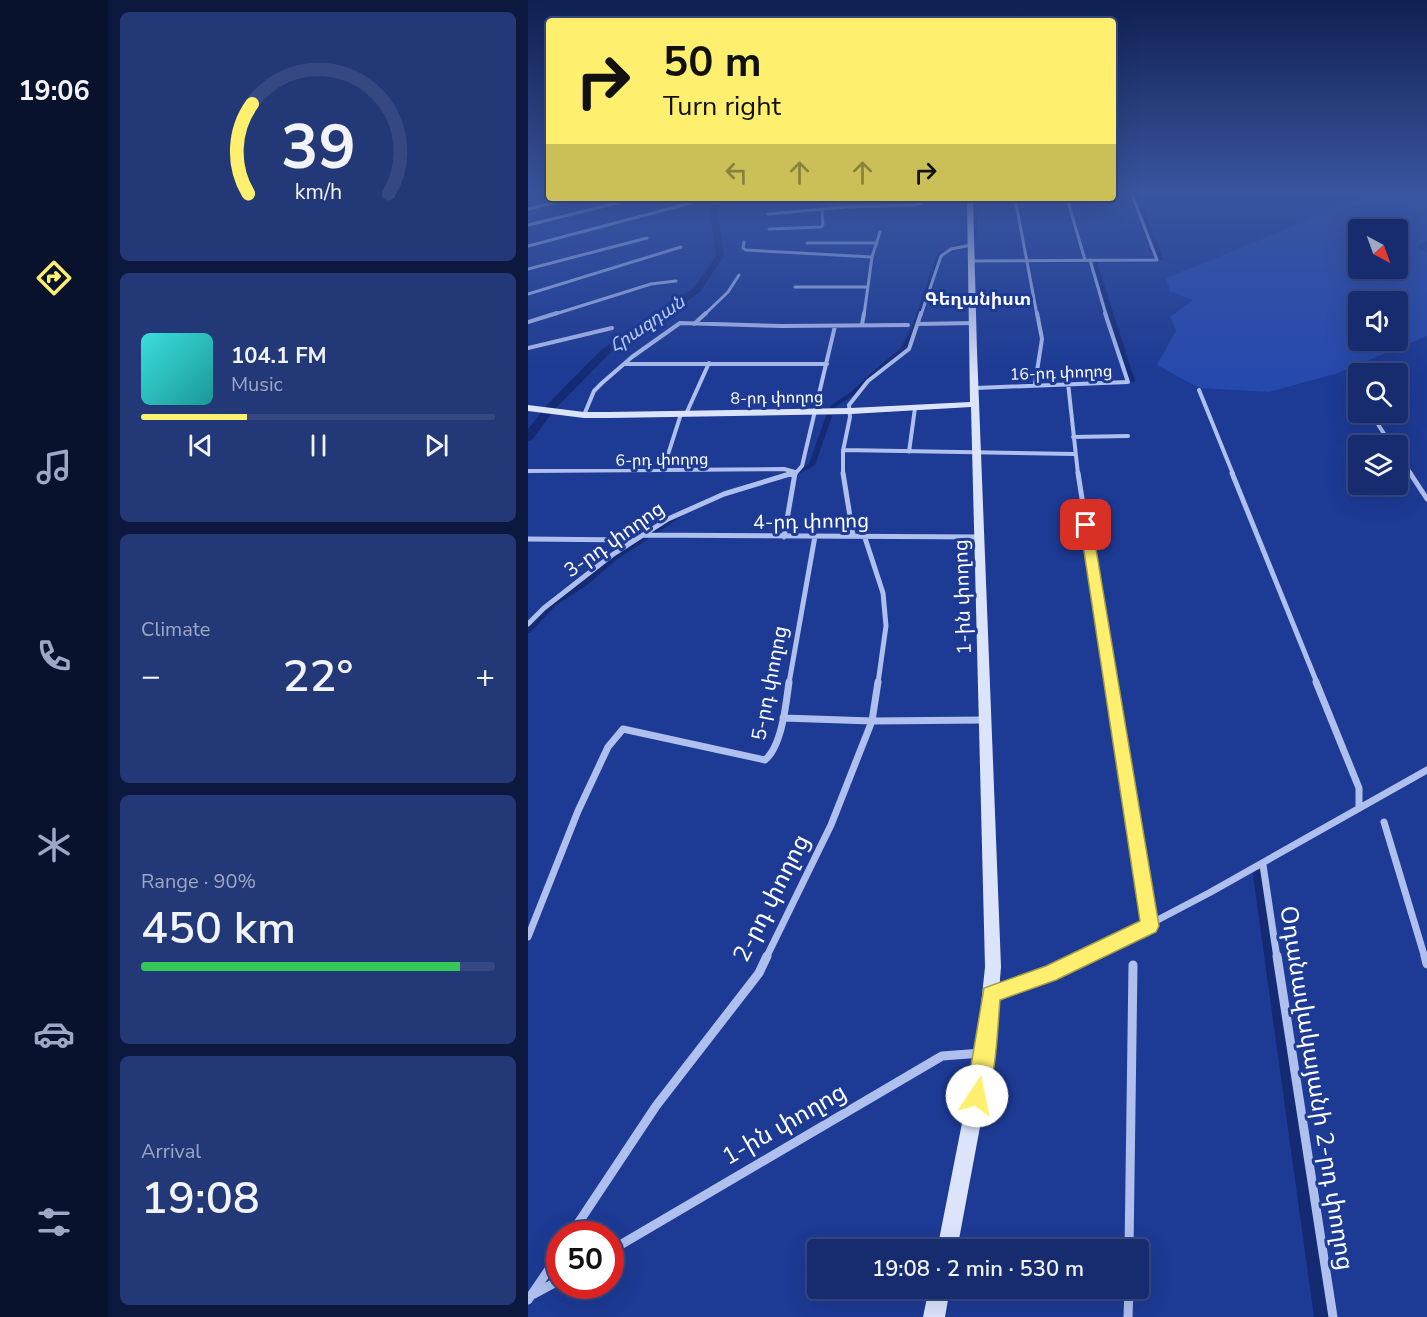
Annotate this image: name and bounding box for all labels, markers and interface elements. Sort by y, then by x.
text: 50 m [663,34,762,91]
icon: right [564,42,642,120]
text: 19:06 [18,73,90,110]
text: Turn right [663,88,781,125]
text: 39 [281,105,355,190]
icon: left [720,156,753,189]
icon: ahead [783,156,816,189]
icon: ahead [846,156,879,189]
icon: right [909,156,942,189]
text: km/h [294,177,342,207]
north arrow [1348,219,1408,279]
map controls [1348,219,1408,495]
icon: directions [33,257,75,299]
district label: Գեղանիստ [925,287,1031,311]
water label: Հրազդան [605,289,690,358]
button: sound [1348,291,1408,351]
text: 104.1 FM [231,341,327,371]
street label: 16-րդ փողոց [1009,360,1113,386]
button: search [1348,363,1408,423]
text: Music [231,371,283,398]
street label: 8-րդ փողոց [730,386,824,410]
icon: previous [184,429,217,462]
icon: pause [302,429,335,462]
icon: next [420,429,453,462]
button: layers [1348,435,1408,495]
icon: music [33,446,75,488]
street label: 6-րդ փողոց [615,448,709,472]
street label: 3-րդ փողոց [559,495,670,584]
pin [1060,499,1111,550]
street label: 4-րդ փողոց [753,507,869,536]
icon: arrive [1069,508,1102,541]
street label: 1-ին փողոց [947,539,978,655]
text: Climate [141,616,210,643]
street label: 5-րդ փողոց [745,623,794,743]
icon: phone [33,635,75,677]
text: 22° [283,646,353,707]
text: − [141,654,161,699]
text: + [475,654,495,699]
icon: climate [33,824,75,866]
street label: 2-րդ փողոց [725,829,817,967]
text: Range · 90% [141,868,256,895]
text: 450 km [141,898,296,959]
street label: Օդանավակայանի 2-րդ փողոց [1272,904,1362,1272]
icon: car [33,1013,75,1055]
position arrow [945,1064,1009,1128]
street label: 1-ին փողոց [716,1075,852,1173]
text: Arrival [141,1138,201,1165]
text: 19:08 [141,1168,260,1229]
icon: filters [33,1201,75,1243]
speed limit sign: 50 [546,1221,624,1299]
text: 19:08 · 2 min · 530 m [872,1254,1084,1284]

